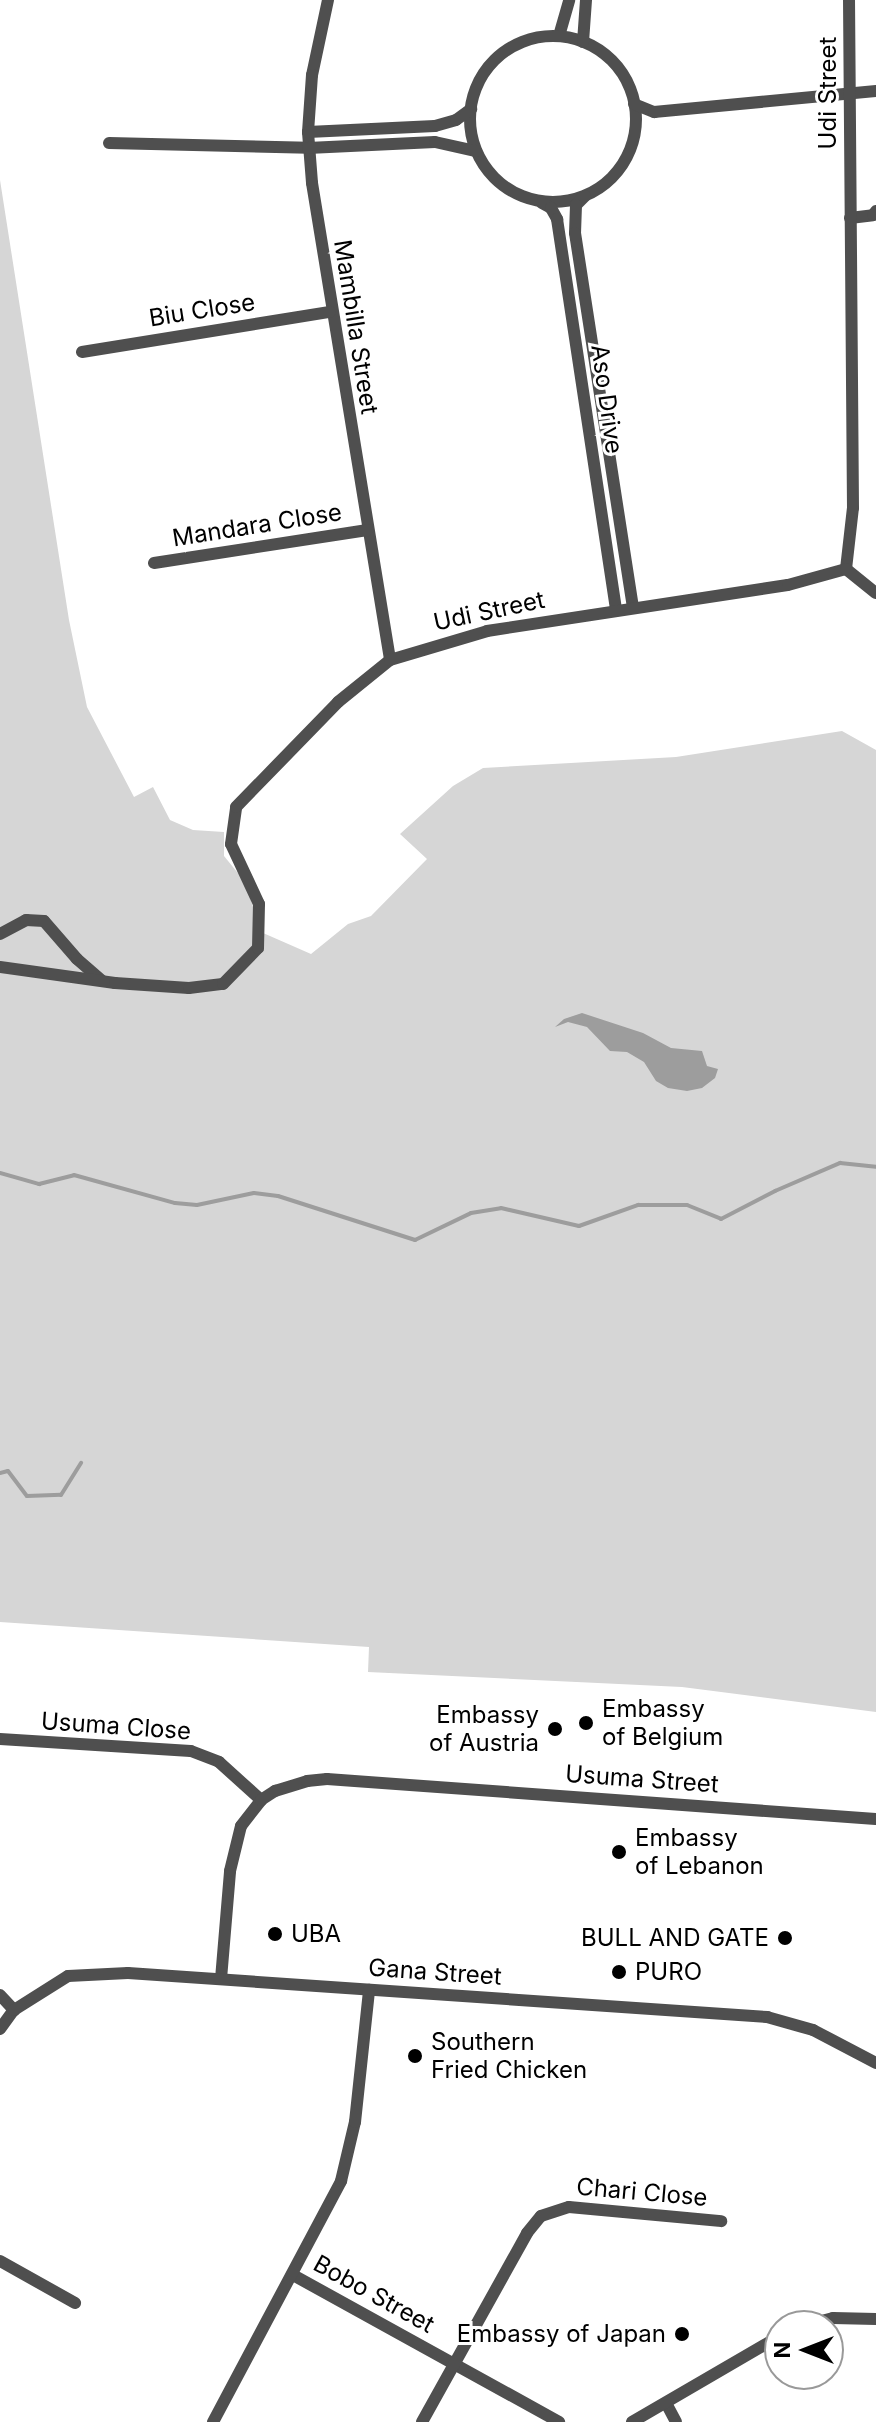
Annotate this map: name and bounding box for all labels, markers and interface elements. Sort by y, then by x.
street label: Udi Street [814,37,842,149]
street label: Mambilla Street [328,238,384,416]
street label: Biu Close [147,287,257,333]
street label: Aso Drive [585,343,629,455]
street label: Mandara Close [170,497,344,553]
street label: Udi Street [431,585,547,637]
place label: Embassy of Belgium [602,1695,723,1751]
place label: Embassy of Austria [429,1701,539,1757]
street label: Usuma Close [40,1706,192,1746]
marker: Embassy of Belgium [577,1714,595,1732]
marker: Embassy of Austria [546,1720,564,1738]
street label: Usuma Street [564,1759,720,1799]
place label: Embassy of Lebanon [635,1824,764,1880]
marker: Embassy of Lebanon [610,1843,628,1861]
place label: UBA [291,1920,341,1948]
place label: BULL AND GATE [581,1924,769,1952]
marker: UBA [266,1925,284,1943]
marker: BULL AND GATE [776,1929,794,1947]
street label: Gana Street [367,1953,503,1991]
place label: PURO [635,1958,702,1986]
marker: PURO [610,1963,628,1981]
place label: Southern Fried Chicken [431,2028,587,2084]
marker: Southern Fried Chicken [406,2047,424,2065]
street label: Chari Close [575,2172,709,2212]
street label: Bobo Street [309,2249,439,2339]
north arrow [764,2310,844,2390]
place label: Embassy of Japan [457,2320,666,2348]
marker: Embassy of Japan [673,2325,691,2343]
text: N [769,2342,795,2358]

